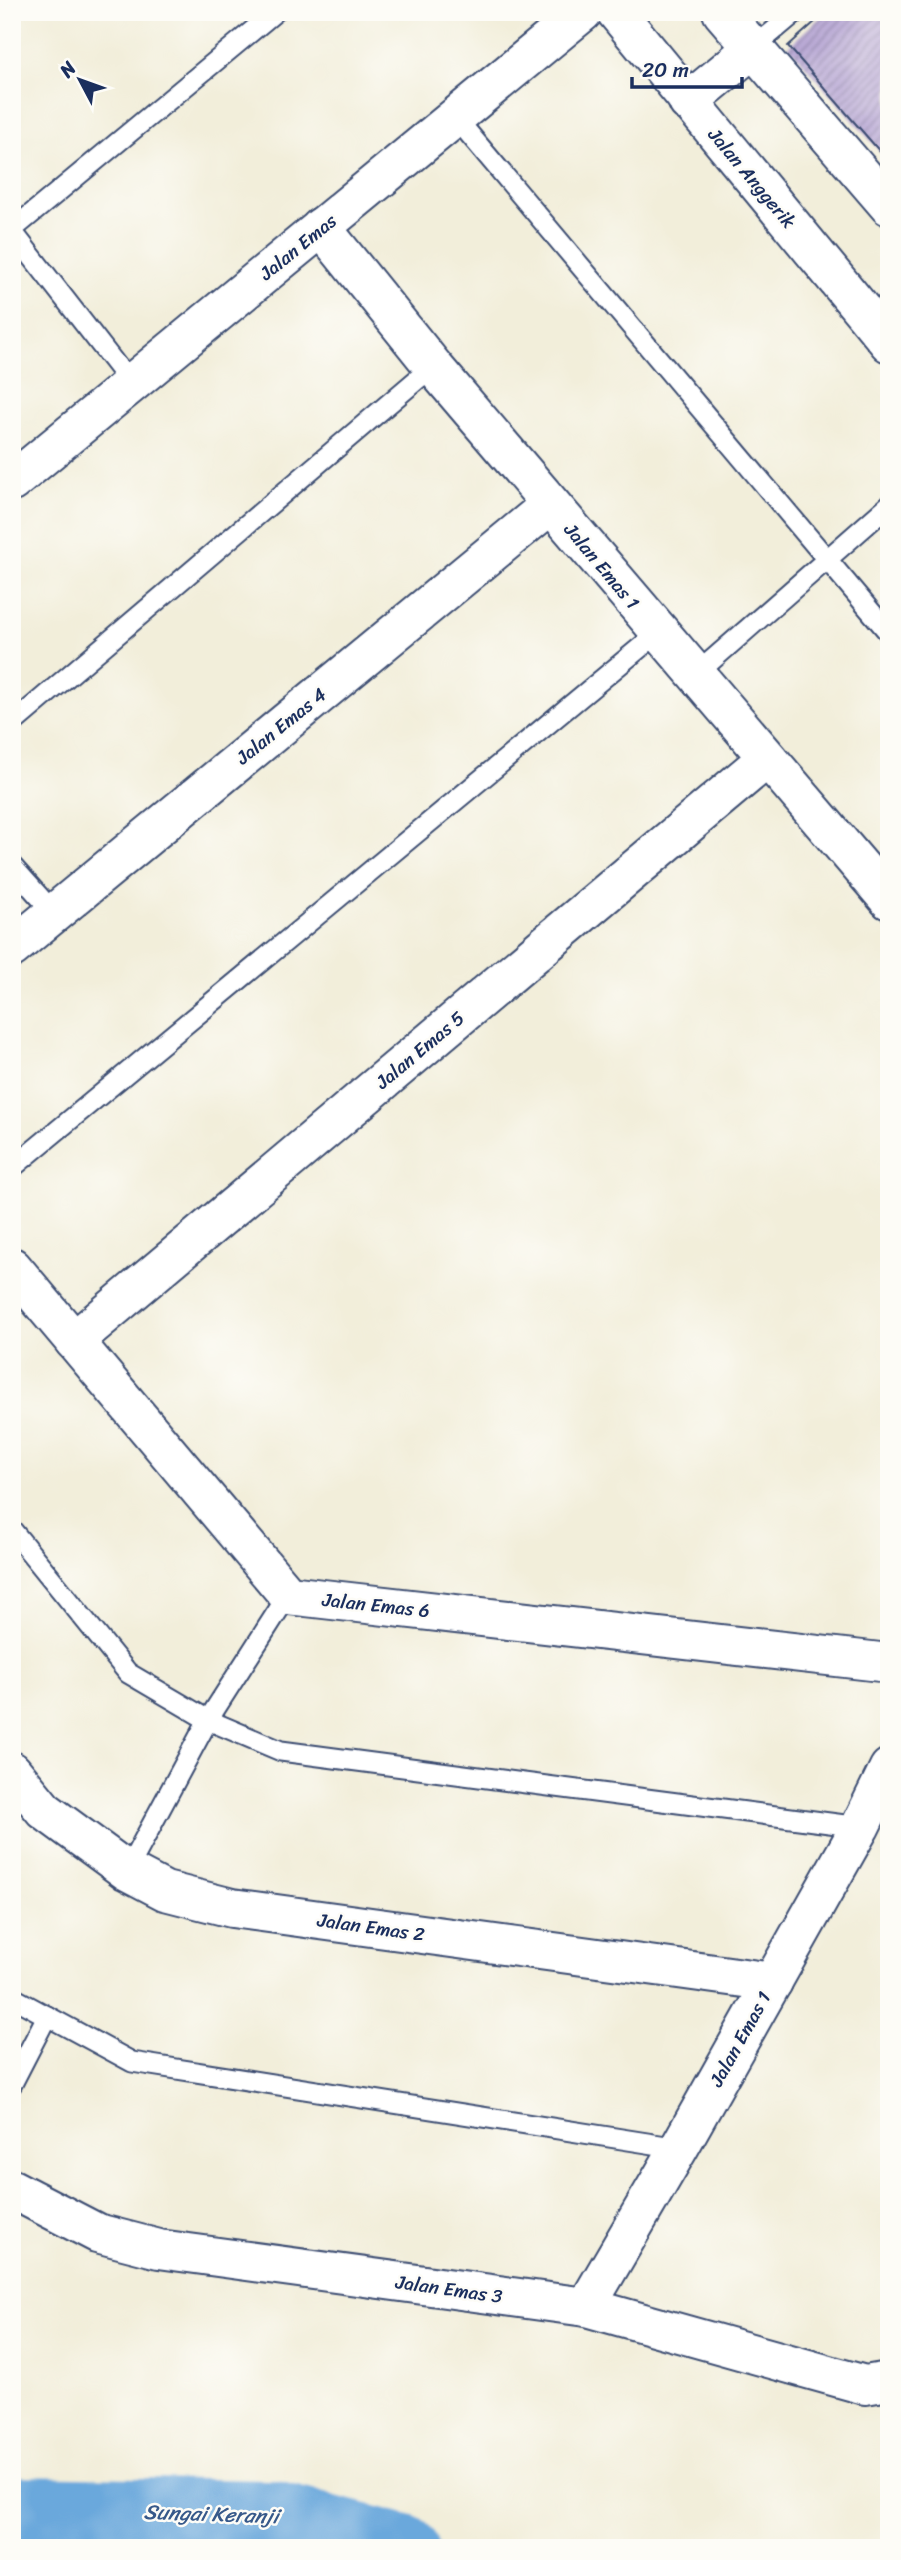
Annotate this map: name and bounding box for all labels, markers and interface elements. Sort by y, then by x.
north arrow [46,46,116,116]
scale bar [632,46,742,90]
text: 20 m [642,51,689,89]
text: N [50,53,85,86]
street label: Jalan Anggerik [699,119,805,237]
street label: Jalan Emas [251,205,344,289]
street label: Jalan Emas 1 [555,514,648,617]
street label: Jalan Emas 4 [228,679,334,774]
street label: Jalan Emas 5 [367,1002,472,1098]
street label: Jalan Emas 6 [320,1583,431,1627]
street label: Jalan Emas 2 [314,1903,427,1951]
street label: Jalan Emas 1 [700,1985,780,2094]
street label: Jalan Emas 3 [393,2265,505,2313]
water label: Sungai Keranji [143,2493,283,2535]

